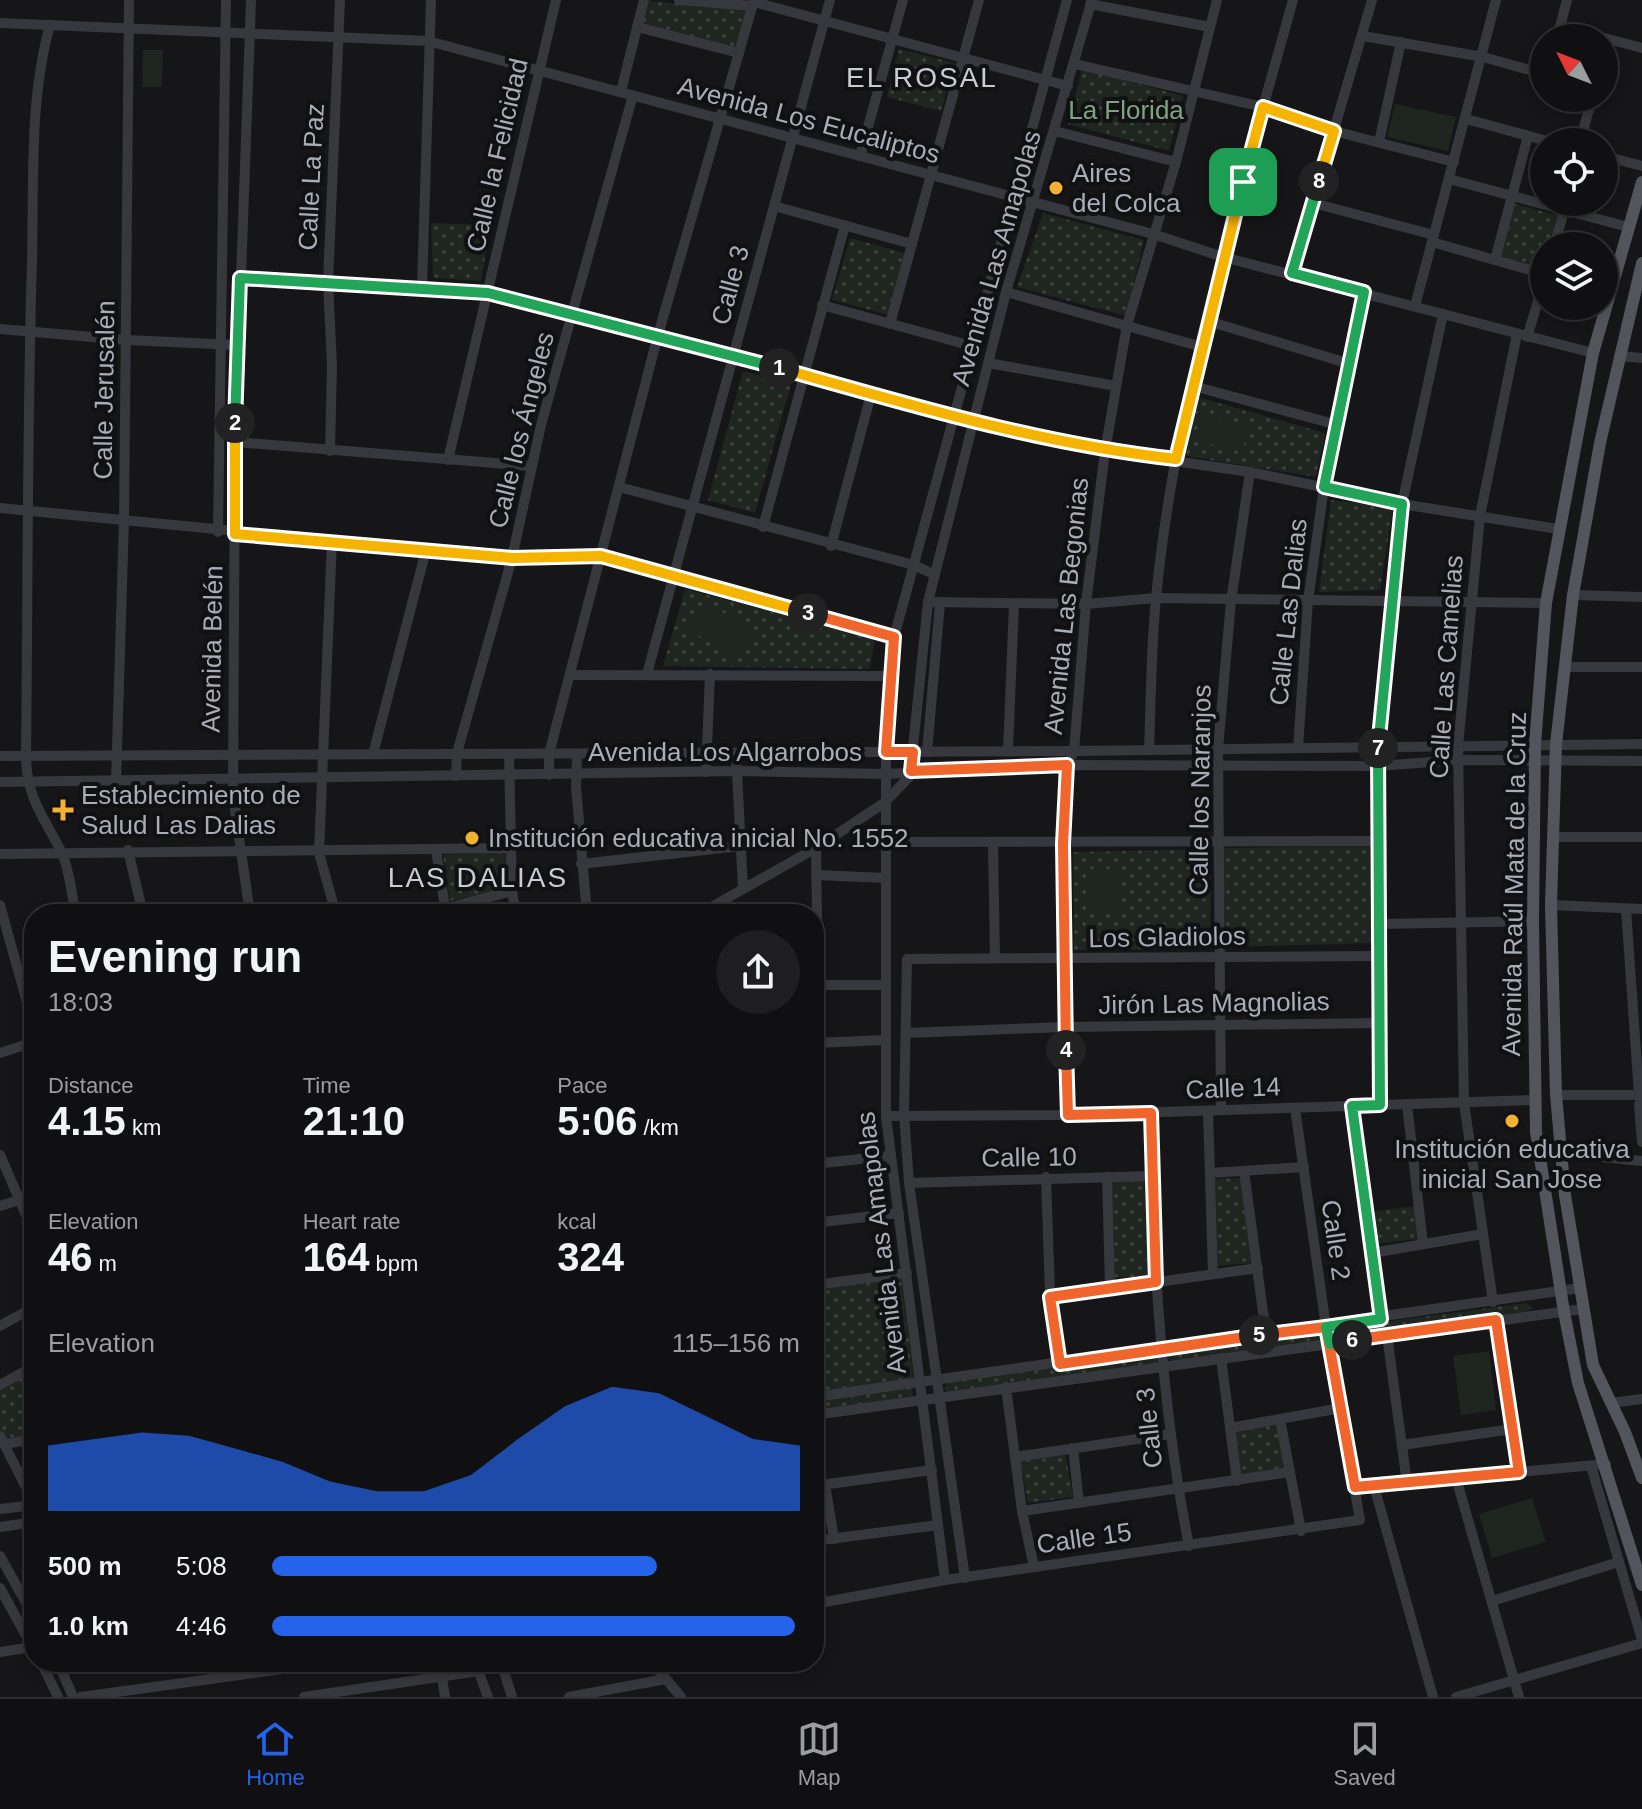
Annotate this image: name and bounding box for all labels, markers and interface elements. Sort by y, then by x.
north arrow [1530,24,1618,112]
map controls [1530,24,1618,320]
street label: Calle la Felicidad [460,55,534,255]
district label: EL ROSAL [846,62,998,93]
street label: Avenida Los Eucaliptos [675,71,943,169]
park label: La Florida [1068,95,1184,125]
street label: Calle La Paz [292,103,330,251]
street label: Avenida Las Amapolas [945,127,1047,389]
button: locate [1530,128,1618,216]
pin [1209,148,1277,216]
place label: Aires del Colca [1072,158,1181,218]
icon: arrive [1221,160,1265,204]
pin: 8 [1299,161,1339,201]
text: 8 [1313,168,1325,193]
marker: Aires del Colca [1047,179,1065,197]
button: layers [1530,232,1618,320]
street label: Calle 3 [705,242,755,328]
street label: Calle Jerusalén [87,300,121,480]
street label: Calle los Ángeles [482,329,560,531]
pin: 1 [759,348,799,388]
text: 1 [773,355,785,380]
pin: 2 [215,403,255,443]
text: 2 [229,410,241,435]
street label: Avenida Las Begonias [1038,476,1094,736]
street label: Calle Las Dalias [1263,517,1313,707]
street label: Calle Las Camelias [1423,554,1469,780]
street label: Avenida Belén [196,565,228,733]
pin: 3 [788,593,828,633]
text: 3 [802,600,814,625]
street label: Calle los Naranjos [1183,684,1217,896]
street label: Avenida Raúl Mata de la Cruz [1496,711,1532,1057]
pin: 7 [1358,728,1398,768]
text: 7 [1372,735,1384,760]
street label: Avenida Los Algarrobos [588,737,862,767]
place label: Establecimiento de Salud Las Dalias [81,780,301,840]
marker: Establecimiento de Salud Las Dalias [52,799,74,821]
place label: Institución educativa inicial No. 1552 [488,823,909,853]
marker: Institución educativa inicial No. 1552 [463,829,481,847]
district label: LAS DALIAS [388,862,568,893]
street label: Los Gladiolos [1088,921,1246,953]
button: share [716,930,800,1014]
text: Evening run [48,932,302,981]
street label: Jirón Las Magnolias [1098,986,1330,1020]
text: 18:03 [48,987,113,1017]
pin: 4 [1046,1030,1086,1070]
text: 4 [1060,1037,1072,1062]
street label: Calle 14 [1185,1071,1281,1105]
text: Distance [48,1073,134,1098]
text: Time [303,1073,351,1098]
text: Pace [557,1073,607,1098]
text: 4.15 [48,1099,126,1143]
text: 21:10 [303,1099,405,1143]
text: 5:06 [557,1099,637,1143]
street label: Avenida Las Amapolas [850,1110,912,1376]
marker: Institución educativa inicial San Jose [1503,1112,1521,1130]
text: km [126,1115,161,1140]
text: /km [637,1115,679,1140]
place label: Institución educativa inicial San Jose [1394,1134,1630,1194]
street label: Calle 10 [981,1141,1077,1173]
street label: Calle 2 [1316,1198,1356,1282]
text: Elevation [48,1209,139,1234]
text: Heart rate [303,1209,400,1234]
text: kcal [557,1209,596,1234]
text: 46 [48,1235,93,1279]
text: 164 [303,1235,369,1279]
text: 324 [557,1235,624,1279]
text: m [93,1251,117,1276]
text: bpm [369,1251,418,1276]
pin: 5 [1239,1315,1279,1355]
pin: 6 [1332,1320,1372,1360]
text: 5 [1253,1322,1265,1347]
text: 6 [1346,1327,1358,1352]
text: Elevation [48,1328,155,1358]
text: 115–156 m [672,1328,800,1358]
street label: Calle 3 [1130,1386,1168,1470]
street label: Calle 15 [1035,1517,1133,1559]
text: 500 m [48,1551,122,1581]
text: 5:08 [176,1551,227,1581]
text: 1.0 km [48,1611,129,1641]
text: 4:46 [176,1611,227,1641]
tab: Home [246,1717,305,1791]
tab: Map [797,1717,841,1791]
tab: Saved [1333,1717,1396,1791]

